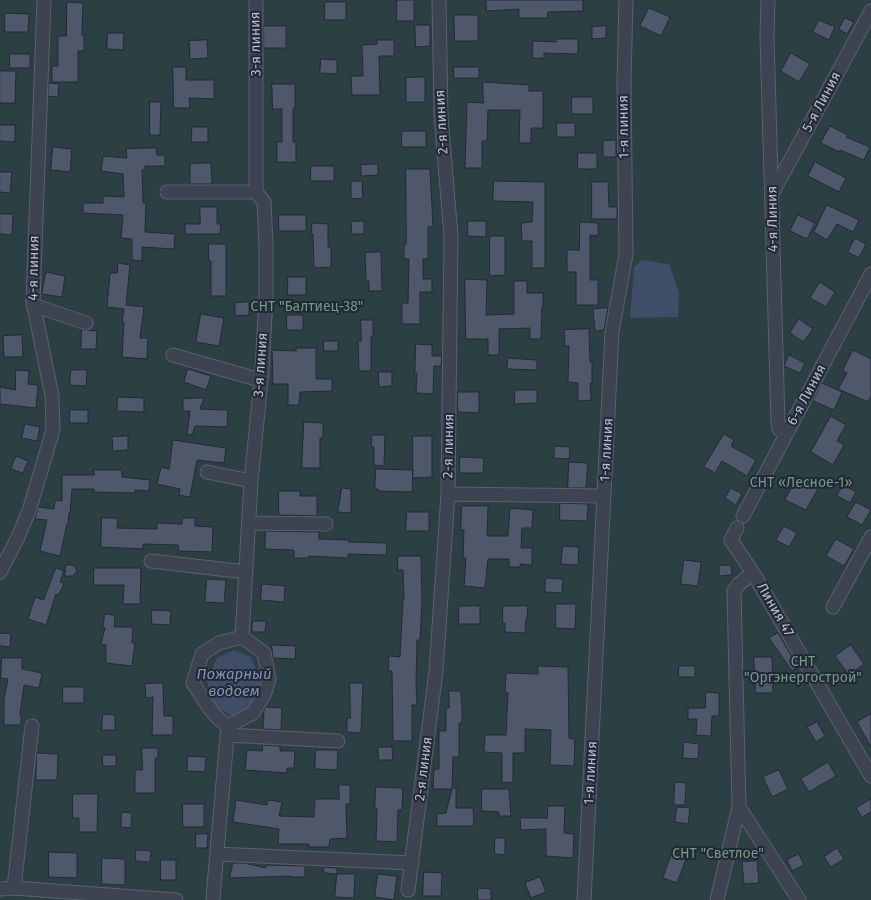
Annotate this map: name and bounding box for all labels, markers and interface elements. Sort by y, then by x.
street label: 3-я линия [247,11,265,77]
street label: 5-я Линия [799,69,845,135]
street label: 2-я линия [432,89,452,155]
street label: 1-я линия [615,95,633,159]
street label: 4-я Линия [764,186,782,252]
street label: 4-я линия [25,235,43,301]
park label: СНТ "Балтиец-38" [251,299,363,315]
street label: 3-я линия [250,332,272,398]
street label: 6-я Линия [784,362,830,428]
street label: 2-я линия [440,414,458,478]
street label: 1-я линия [597,418,617,482]
park label: СНТ «Лесное-1» [750,475,852,491]
street label: Линия 47 [753,580,797,640]
park label: СНТ "Оргэнергострой" [744,654,862,686]
water label: Пожарный водоем [196,666,272,701]
street label: 2-я линия [412,736,436,802]
street label: 1-я линия [581,741,601,805]
park label: СНТ "Светлое" [672,846,764,862]

